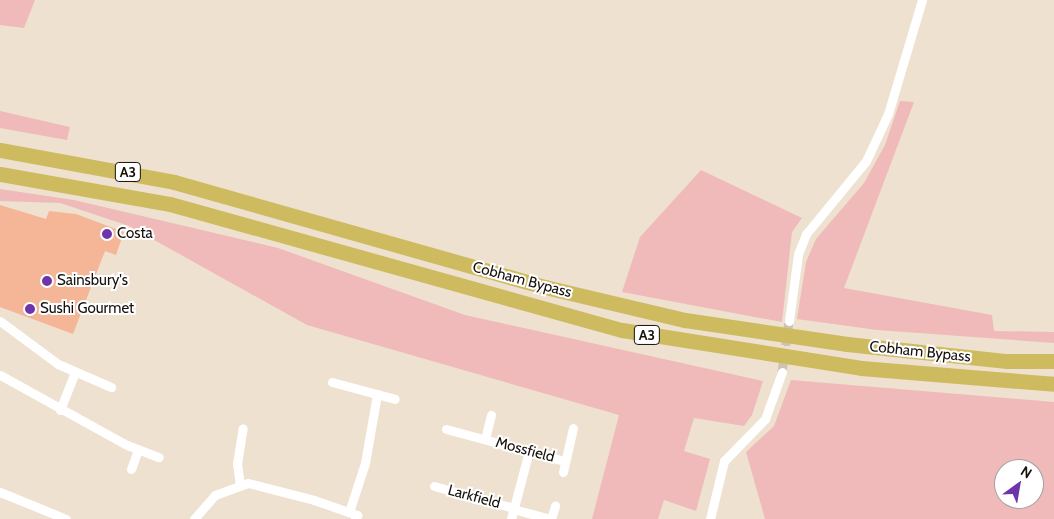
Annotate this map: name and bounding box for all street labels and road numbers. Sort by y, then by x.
road number: A3 [114,160,142,183]
street label: Cobham Bypass [471,258,573,302]
road number: A3 [633,324,661,346]
street label: Cobham Bypass [869,338,971,366]
street label: Mossfield [494,434,556,466]
street label: Larkfield [446,481,502,513]

